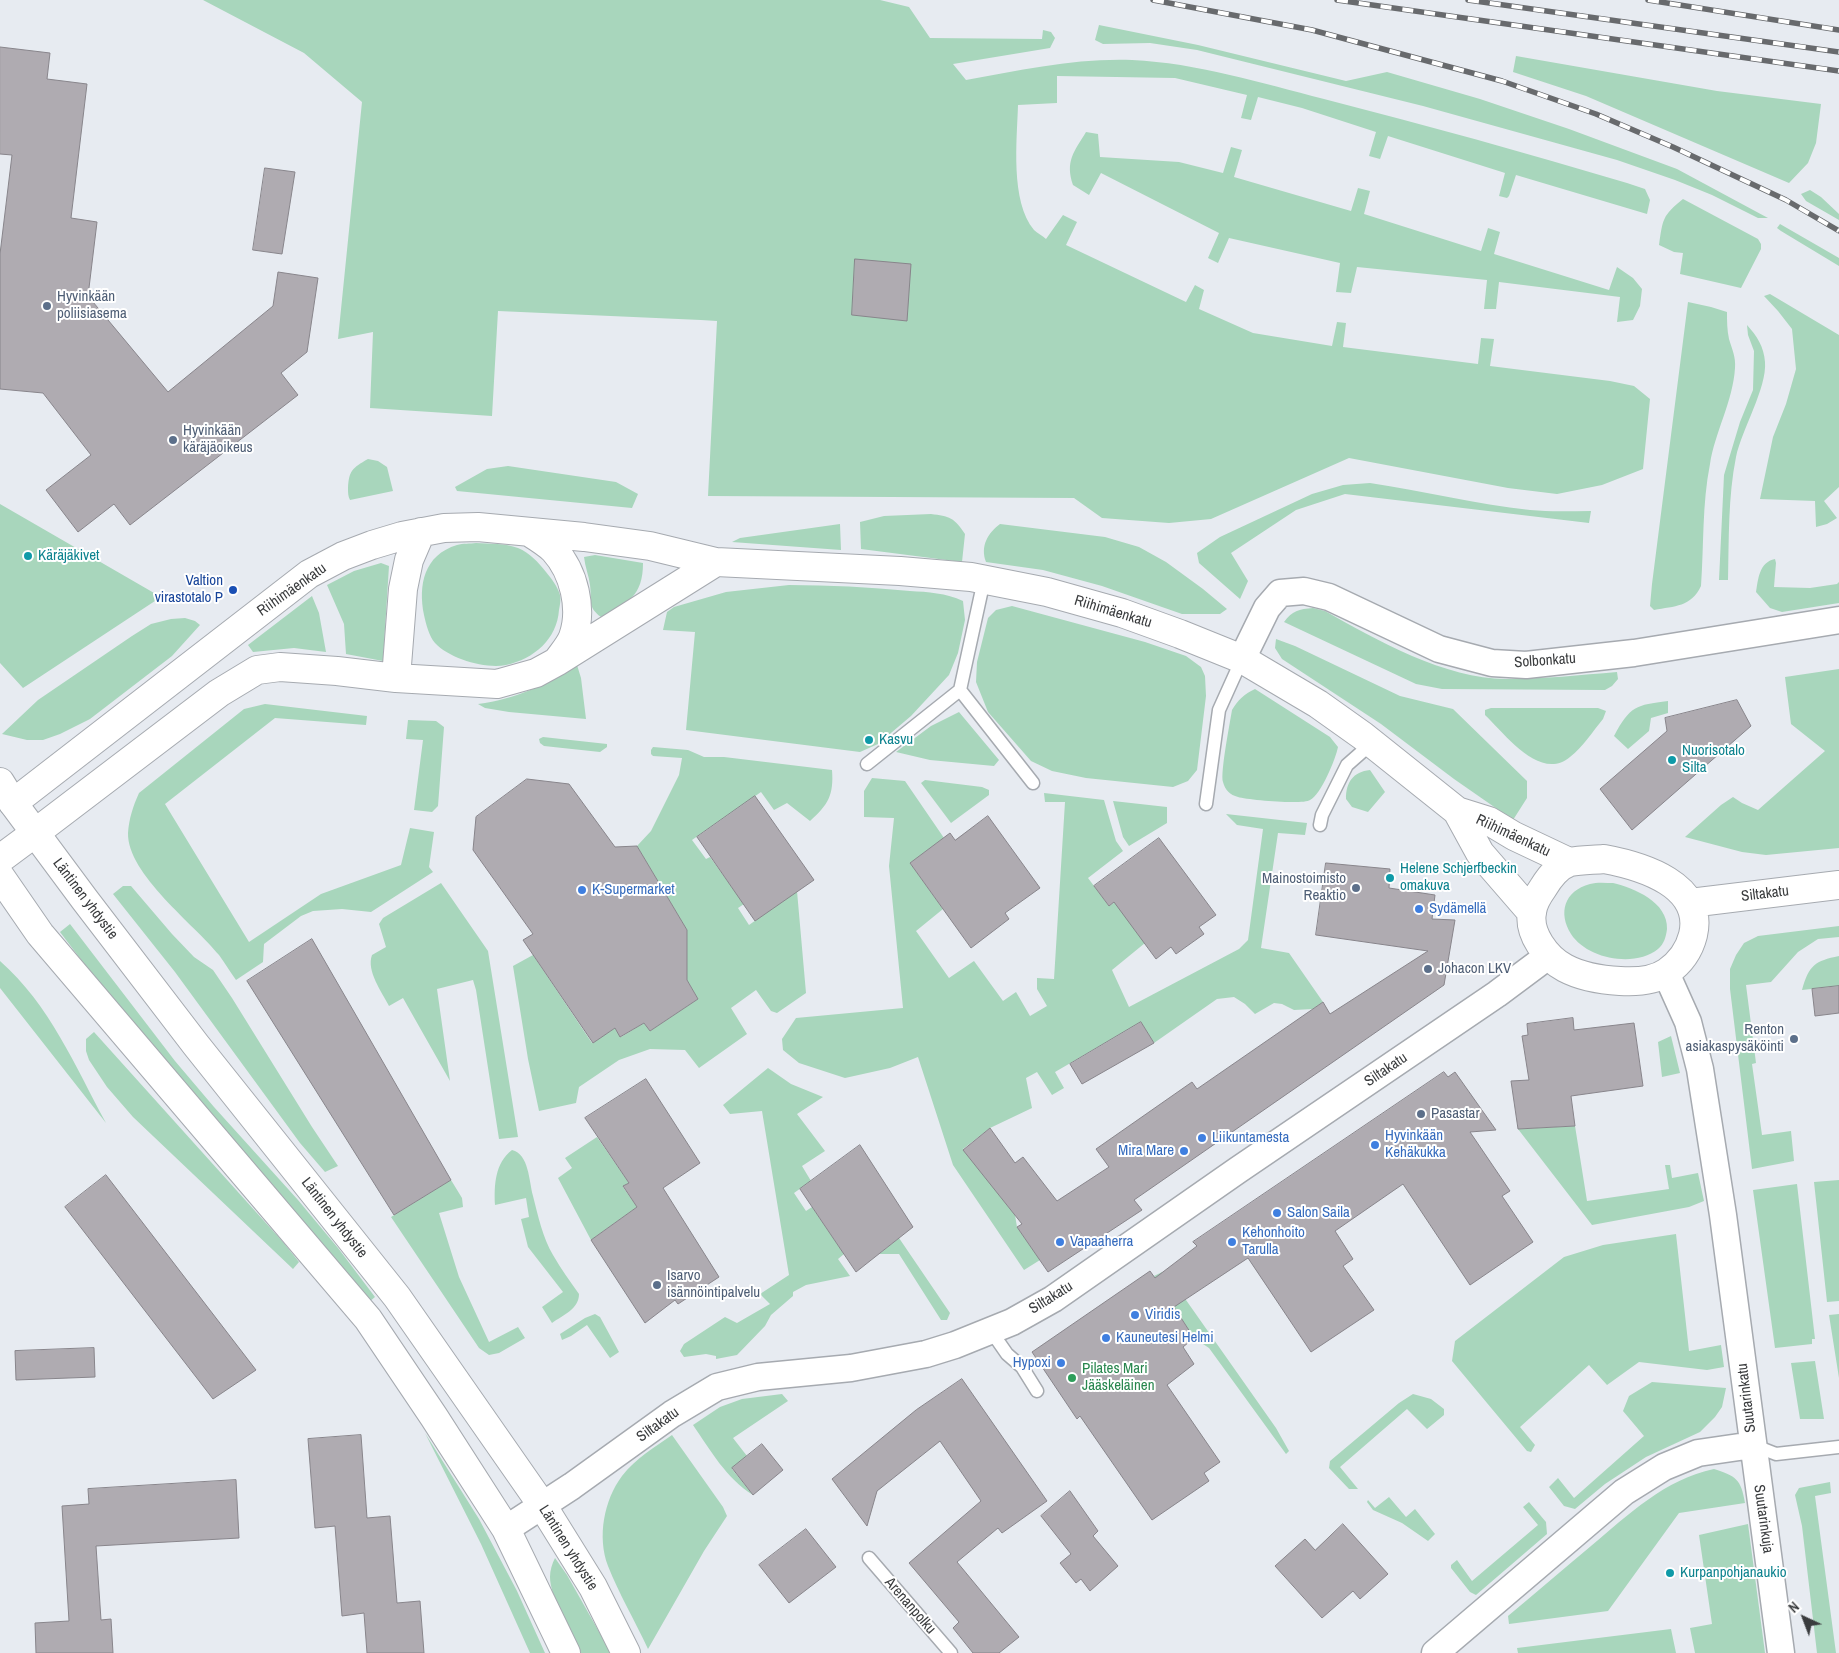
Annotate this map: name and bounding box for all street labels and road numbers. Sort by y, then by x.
street label: Riihimäenkatu [254,560,330,620]
street label: Riihimäenkatu [1072,592,1154,632]
street label: Solbonkatu [1514,650,1576,672]
street label: Riihimäenkatu [1473,811,1553,861]
street label: Läntinen yhdystie [49,855,121,943]
street label: Siltakatu [1740,882,1790,906]
street label: Siltakatu [1361,1049,1411,1091]
street label: Läntinen yhdystie [297,1174,371,1262]
street label: Siltakatu [1026,1278,1076,1318]
street label: Suutarinkatu [1734,1362,1760,1434]
street label: Siltakatu [633,1404,683,1446]
street label: Suutarinkuja [1749,1484,1777,1554]
street label: Läntinen yhdystie [535,1502,601,1594]
street label: Arenanpolku [881,1574,939,1638]

